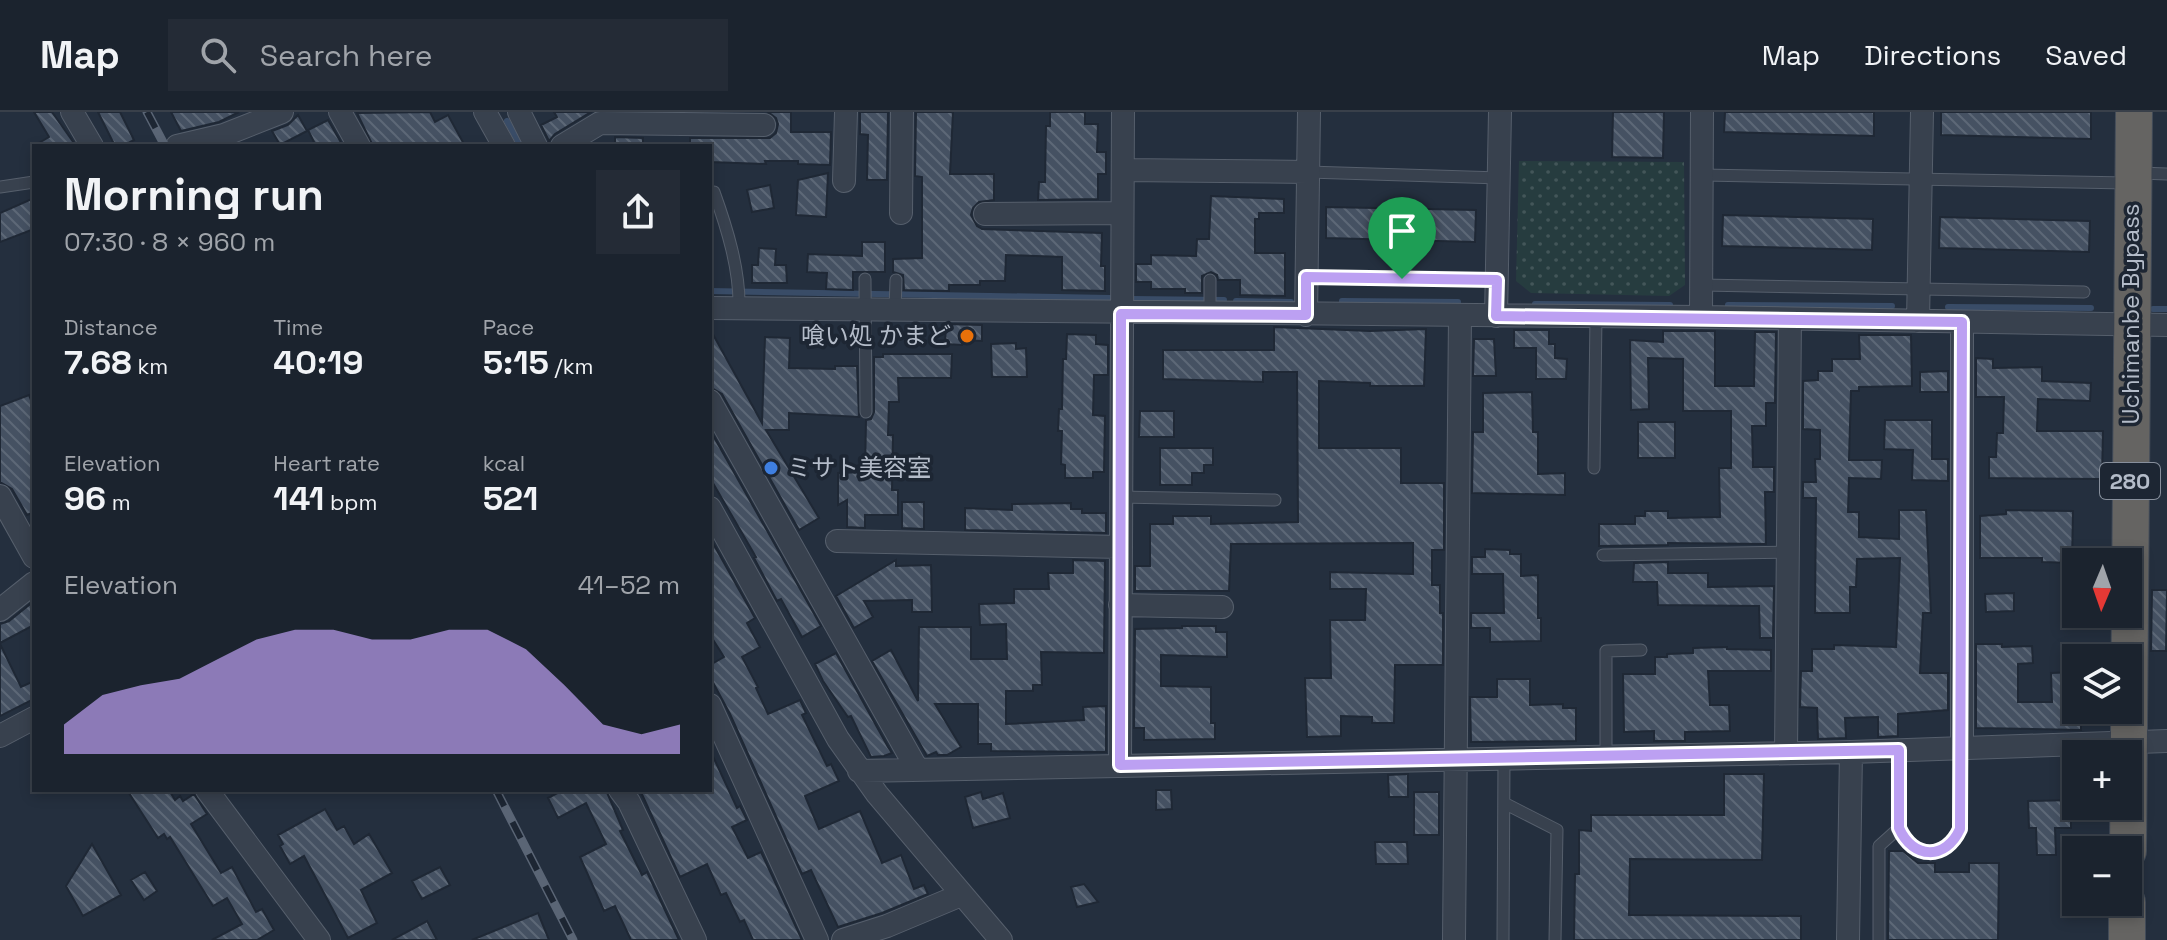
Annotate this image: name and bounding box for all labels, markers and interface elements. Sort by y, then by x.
search box [168,19,728,91]
text: Map [40,31,120,79]
icon: search [196,33,240,77]
text: Search here [260,36,433,75]
text: Map [1762,37,1820,73]
text: Directions [1864,37,2001,73]
text: Saved [2045,37,2127,73]
text: Morning run [64,167,324,223]
button: share [596,170,680,254]
pin [1368,197,1436,279]
street label: Uchimanbe Bypass [2115,204,2146,424]
icon: arrive [1380,209,1424,253]
text: 07:30 · 8 × 960 m [64,225,275,259]
text: Distance [64,313,158,341]
text: Time [273,313,323,341]
text: Pace [483,313,534,341]
place label: 喰い処 かまど [801,320,951,351]
marker: 喰い処 かまど [958,327,976,345]
text: 7.68 [64,341,132,384]
text: 40:19 [273,341,364,384]
text: 5:15 [483,341,549,384]
text: km [132,352,168,380]
text: /km [549,352,594,380]
text: Elevation [64,449,160,477]
text: Heart rate [273,449,380,477]
text: kcal [483,449,525,477]
place label: ミサト美容室 [787,452,931,483]
marker: ミサト美容室 [762,459,780,477]
road number: 280 [2100,463,2160,499]
text: 96 [64,477,106,520]
text: 141 [273,477,324,520]
text: 521 [483,477,538,520]
text: m [106,488,131,516]
text: bpm [324,488,377,516]
north arrow [2062,548,2142,628]
map controls [2062,548,2142,916]
text: Elevation [64,568,178,602]
text: 41–52 m [578,568,680,602]
button: layers [2062,644,2142,724]
button: + [2062,740,2142,820]
button: − [2062,836,2142,916]

